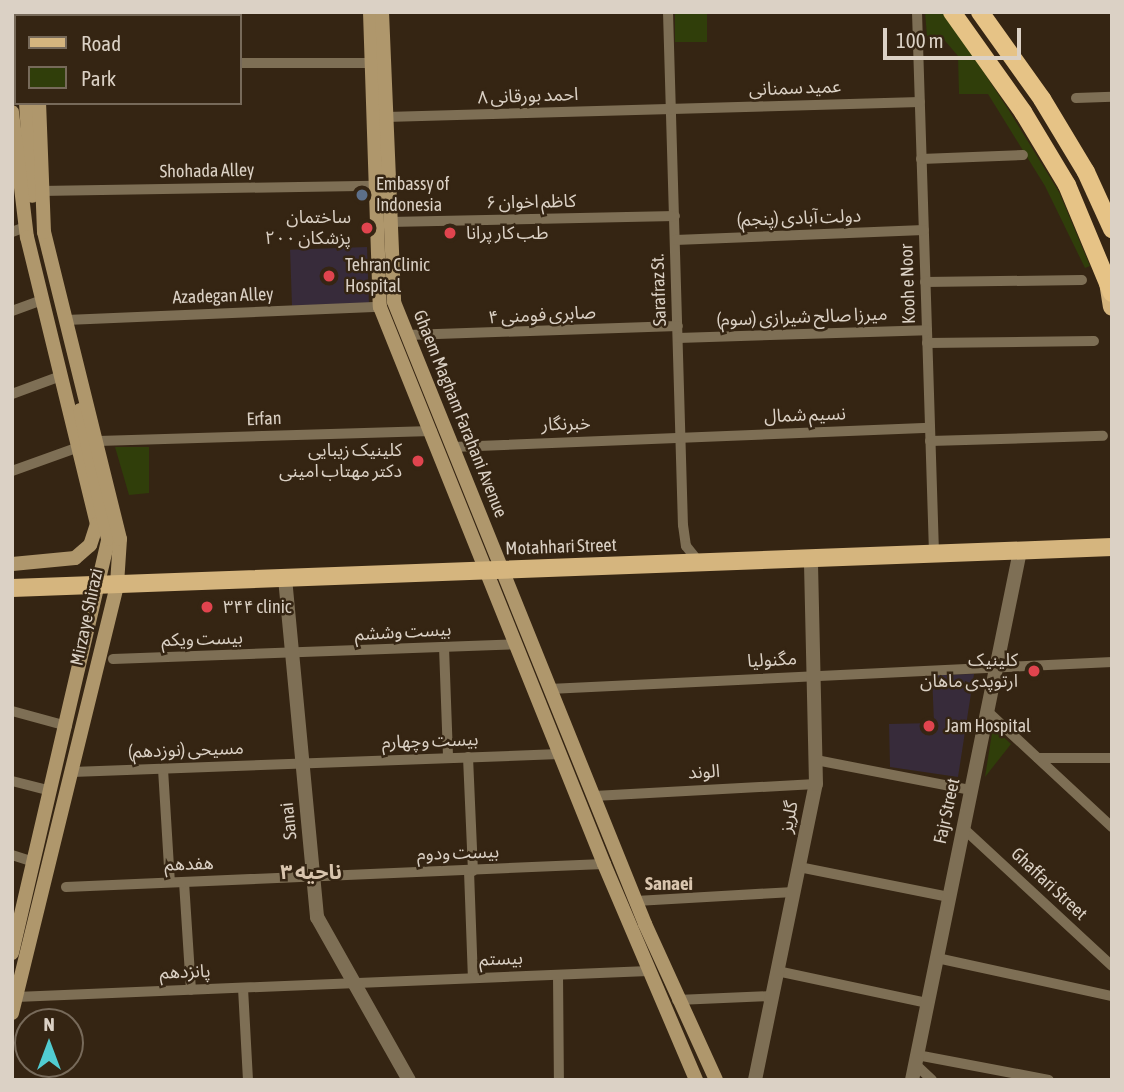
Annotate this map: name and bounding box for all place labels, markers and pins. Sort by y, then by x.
place label: Embassy of Indonesia [376,174,450,216]
marker: Embassy of Indonesia [354,187,370,203]
place label: ساختمان پزشکان ۲۰۰ [265,207,351,249]
marker: ساختمان پزشکان ۲۰۰ [357,218,377,238]
place label: طب کار پرانا [466,222,548,244]
marker: طب کار پرانا [440,223,460,243]
place label: Tehran Clinic Hospital [345,255,430,298]
marker: Tehran Clinic Hospital [319,266,339,286]
place label: کلینیک زیبایی دکتر مهتاب امینی [279,440,402,482]
marker: کلینیک زیبایی دکتر مهتاب امینی [408,451,428,471]
place label: ۳۴۴ clinic [223,596,291,618]
marker: ۳۴۴ clinic [197,597,217,617]
place label: کلینیک ارتوپدی ماهان [920,650,1018,692]
marker: کلینیک ارتوپدی ماهان [1024,661,1044,681]
place label: Jam Hospital [945,715,1031,737]
marker: Jam Hospital [919,716,939,736]

